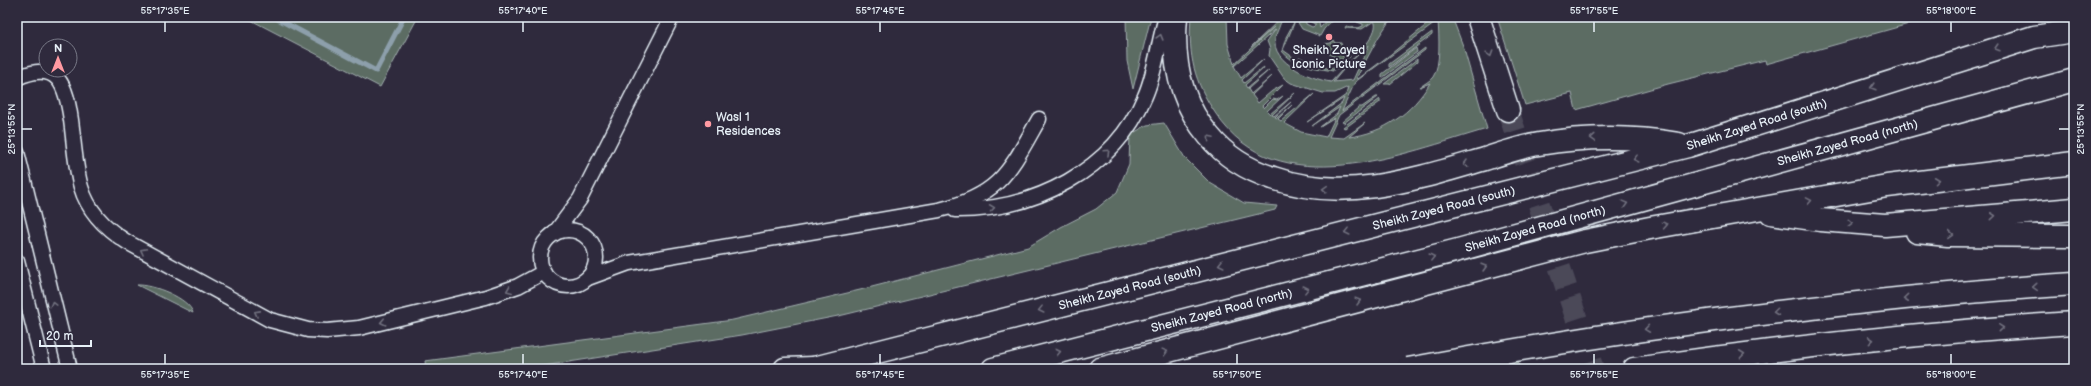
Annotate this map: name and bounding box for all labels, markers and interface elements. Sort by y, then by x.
text: 55°17'35"E [140,5,190,17]
text: 55°17'40"E [498,5,548,17]
text: 55°17'45"E [855,5,905,17]
text: 55°17'50"E [1213,5,1262,17]
text: 55°17'55"E [1570,5,1619,17]
text: 55°18'00"E [1926,5,1976,17]
marker: Sheikh Zayed Iconic Picture [1324,32,1334,42]
one-way arrow [1155,34,1164,41]
north arrow [38,38,78,78]
text: N [54,42,62,55]
place label: Sheikh Zayed Iconic Picture [1292,43,1366,72]
one-way arrow [1993,43,2000,52]
one-way arrow [1485,51,1494,58]
one-way arrow [1869,83,1876,91]
street label: Sheikh Zayed Road (south) [1685,96,1829,154]
text: 25°13'55"N [6,103,18,155]
text: 25°13'55"N [2075,103,2087,155]
place label: Wasl 1 Residences [716,110,781,139]
street label: Sheikh Zayed Road (north) [1776,116,1920,170]
marker: Wasl 1 Residences [703,119,713,129]
one-way arrow [1590,134,1596,142]
one-way arrow [1207,135,1214,142]
one-way arrow [1102,150,1110,157]
one-way arrow [1633,154,1639,162]
one-way arrow [1463,159,1470,168]
one-way arrow [1934,176,1940,185]
street label: Sheikh Zayed Road (south) [1371,183,1517,234]
one-way arrow [1322,185,1328,194]
one-way arrow [1805,197,1812,205]
one-way arrow [1621,200,1628,209]
street label: Sheikh Zayed Road (north) [1463,203,1607,256]
one-way arrow [988,204,995,213]
one-way arrow [1990,212,1996,221]
one-way arrow [1847,219,1853,228]
one-way arrow [1662,222,1668,230]
one-way arrow [1344,227,1351,236]
one-way arrow [1948,231,1954,239]
one-way arrow [140,248,147,256]
one-way arrow [1428,253,1435,262]
one-way arrow [1218,259,1225,268]
street label: Sheikh Zayed Road (south) [1057,263,1203,314]
one-way arrow [1480,263,1487,272]
one-way arrow [2032,282,2038,291]
one-way arrow [506,285,513,293]
one-way arrow [1302,285,1309,294]
street label: Sheikh Zayed Road (north) [1150,286,1294,336]
one-way arrow [1903,293,1909,302]
one-way arrow [1354,297,1361,306]
one-way arrow [50,301,58,307]
one-way arrow [1038,305,1044,313]
one-way arrow [1773,307,1779,316]
one-way arrow [254,310,262,318]
one-way arrow [380,317,387,325]
scale bar [40,322,91,348]
one-way arrow [1998,323,2004,332]
one-way arrow [1644,324,1651,333]
text: 20 m [46,329,73,344]
one-way arrow [1868,335,1874,344]
one-way arrow [1161,348,1168,357]
one-way arrow [1055,349,1061,357]
one-way arrow [1739,350,1745,359]
text: 55°17'35"E [140,369,190,381]
text: 55°17'40"E [498,369,548,381]
text: 55°17'45"E [855,369,905,381]
text: 55°17'50"E [1213,369,1262,381]
text: 55°17'55"E [1570,369,1619,381]
text: 55°18'00"E [1926,369,1976,381]

